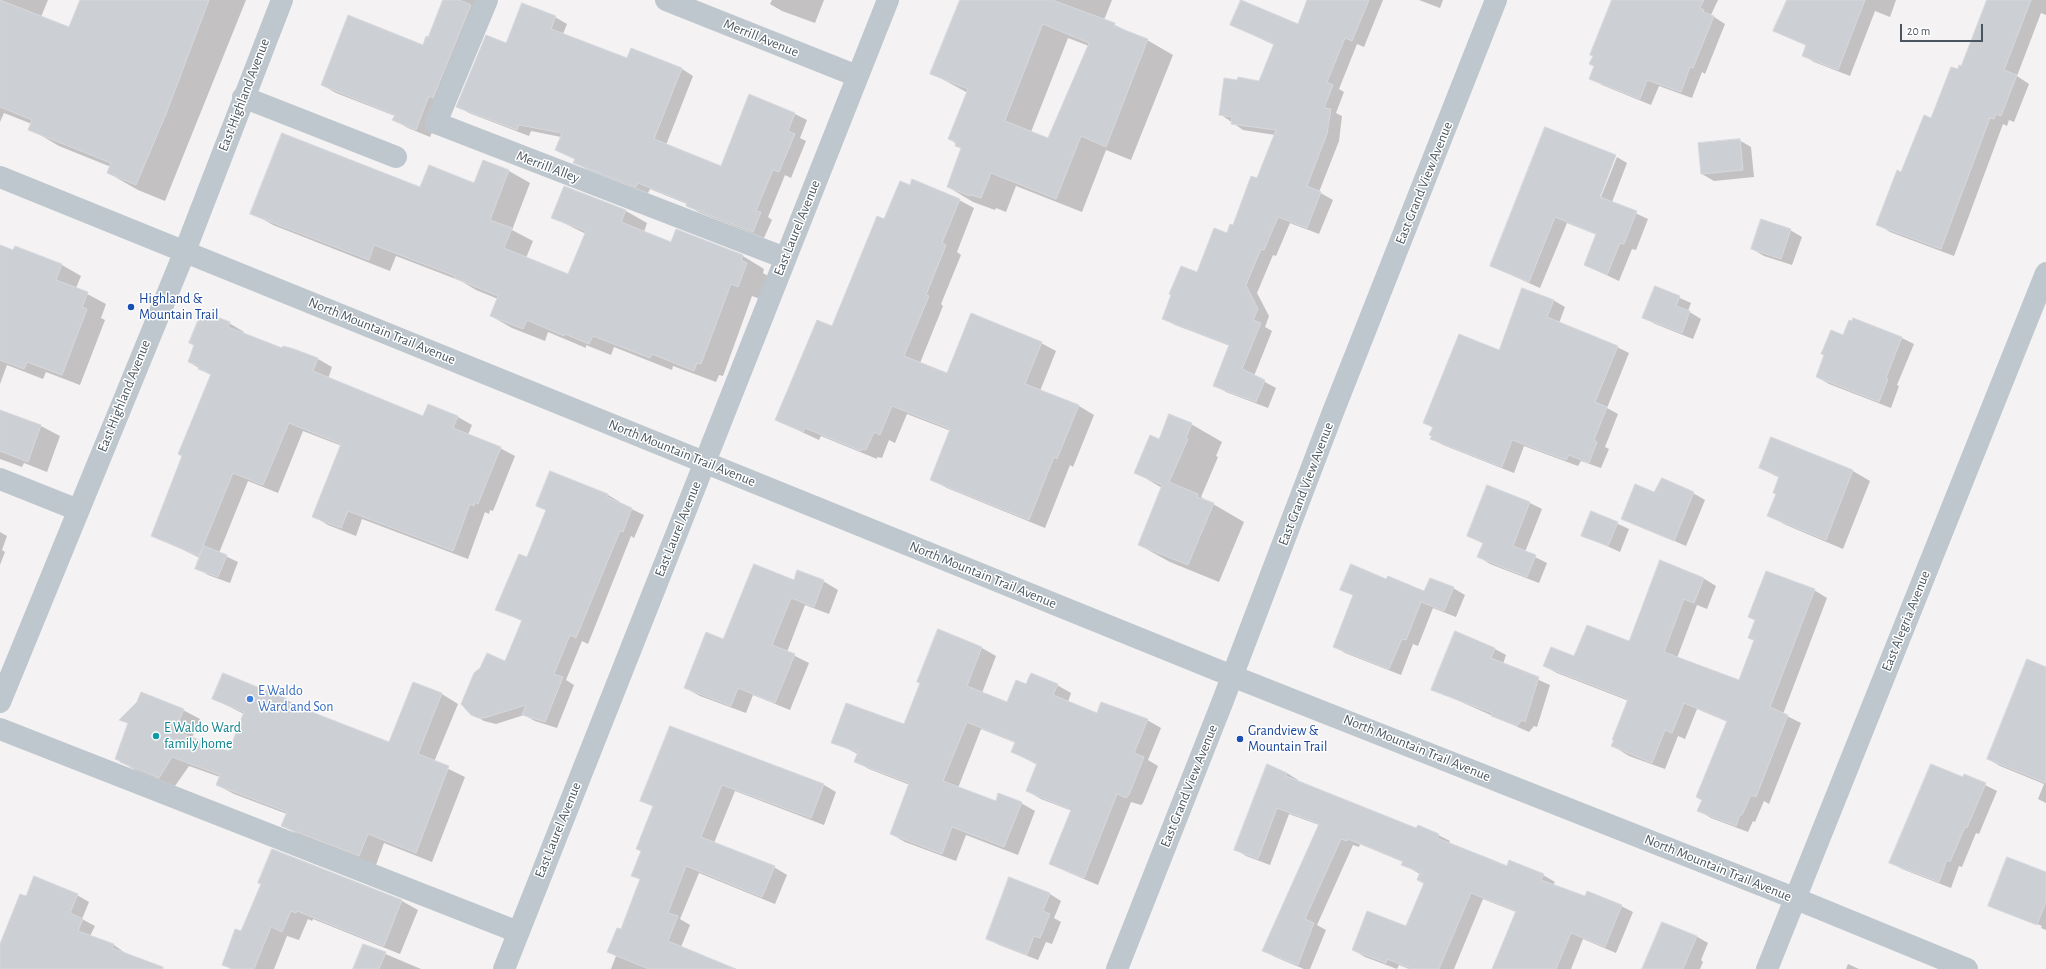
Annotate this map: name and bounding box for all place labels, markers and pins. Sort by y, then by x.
place label: Highland & Mountain Trail [139,291,218,324]
marker: Highland & Mountain Trail [126,302,136,312]
place label: E Waldo Ward and Son [258,683,334,716]
marker: E Waldo Ward and Son [245,694,255,704]
place label: E Waldo Ward family home [164,720,241,752]
place label: Grandview & Mountain Trail [1248,723,1327,756]
marker: E Waldo Ward family home [151,731,161,741]
marker: Grandview & Mountain Trail [1235,734,1245,744]

